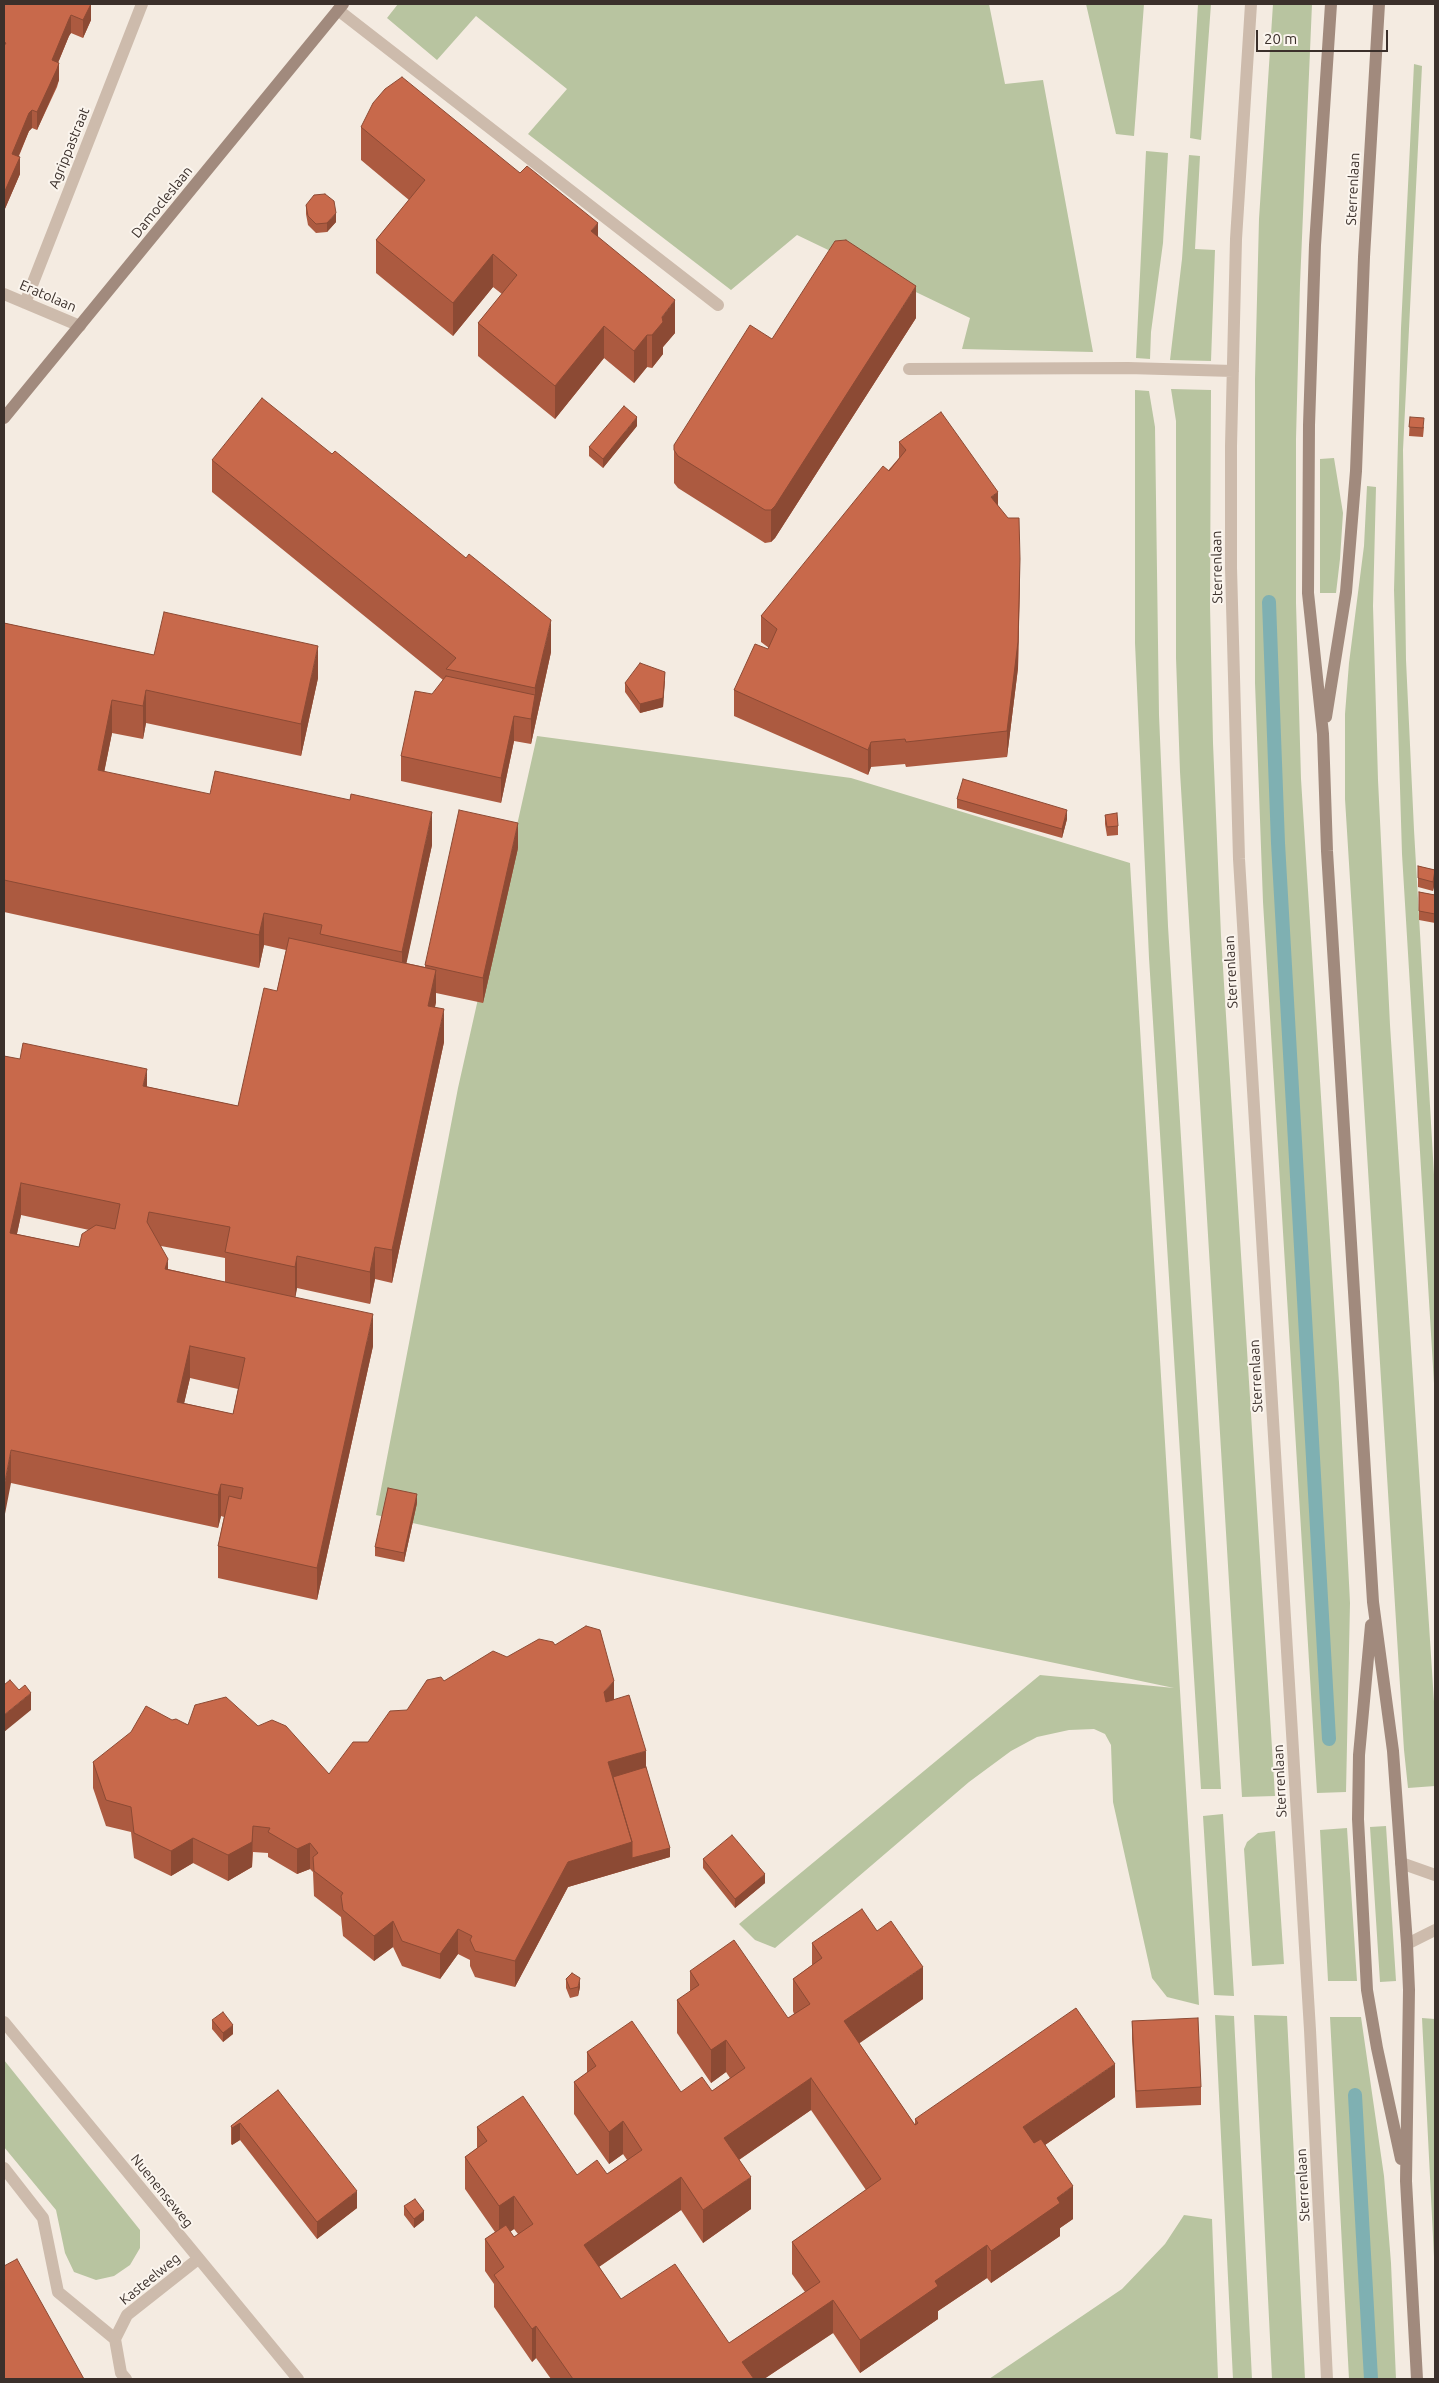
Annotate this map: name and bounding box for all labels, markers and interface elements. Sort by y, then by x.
scale bar [1259,20,1392,52]
text: 20 m [1264,30,1297,47]
street label: Agrippastraat [45,105,93,191]
street label: Sterrenlaan [1343,152,1363,226]
street label: Damocleslaan [128,163,196,241]
street label: Eratolaan [17,277,79,315]
street label: Sterrenlaan [1208,530,1226,604]
street label: Sterrenlaan [1221,935,1241,1009]
street label: Sterrenlaan [1246,1339,1266,1413]
street label: Sterrenlaan [1270,1744,1290,1818]
street label: Sterrenlaan [1293,2148,1313,2222]
street label: Nuenenseweg [127,2151,197,2231]
street label: Kasteelweg [116,2250,184,2308]

